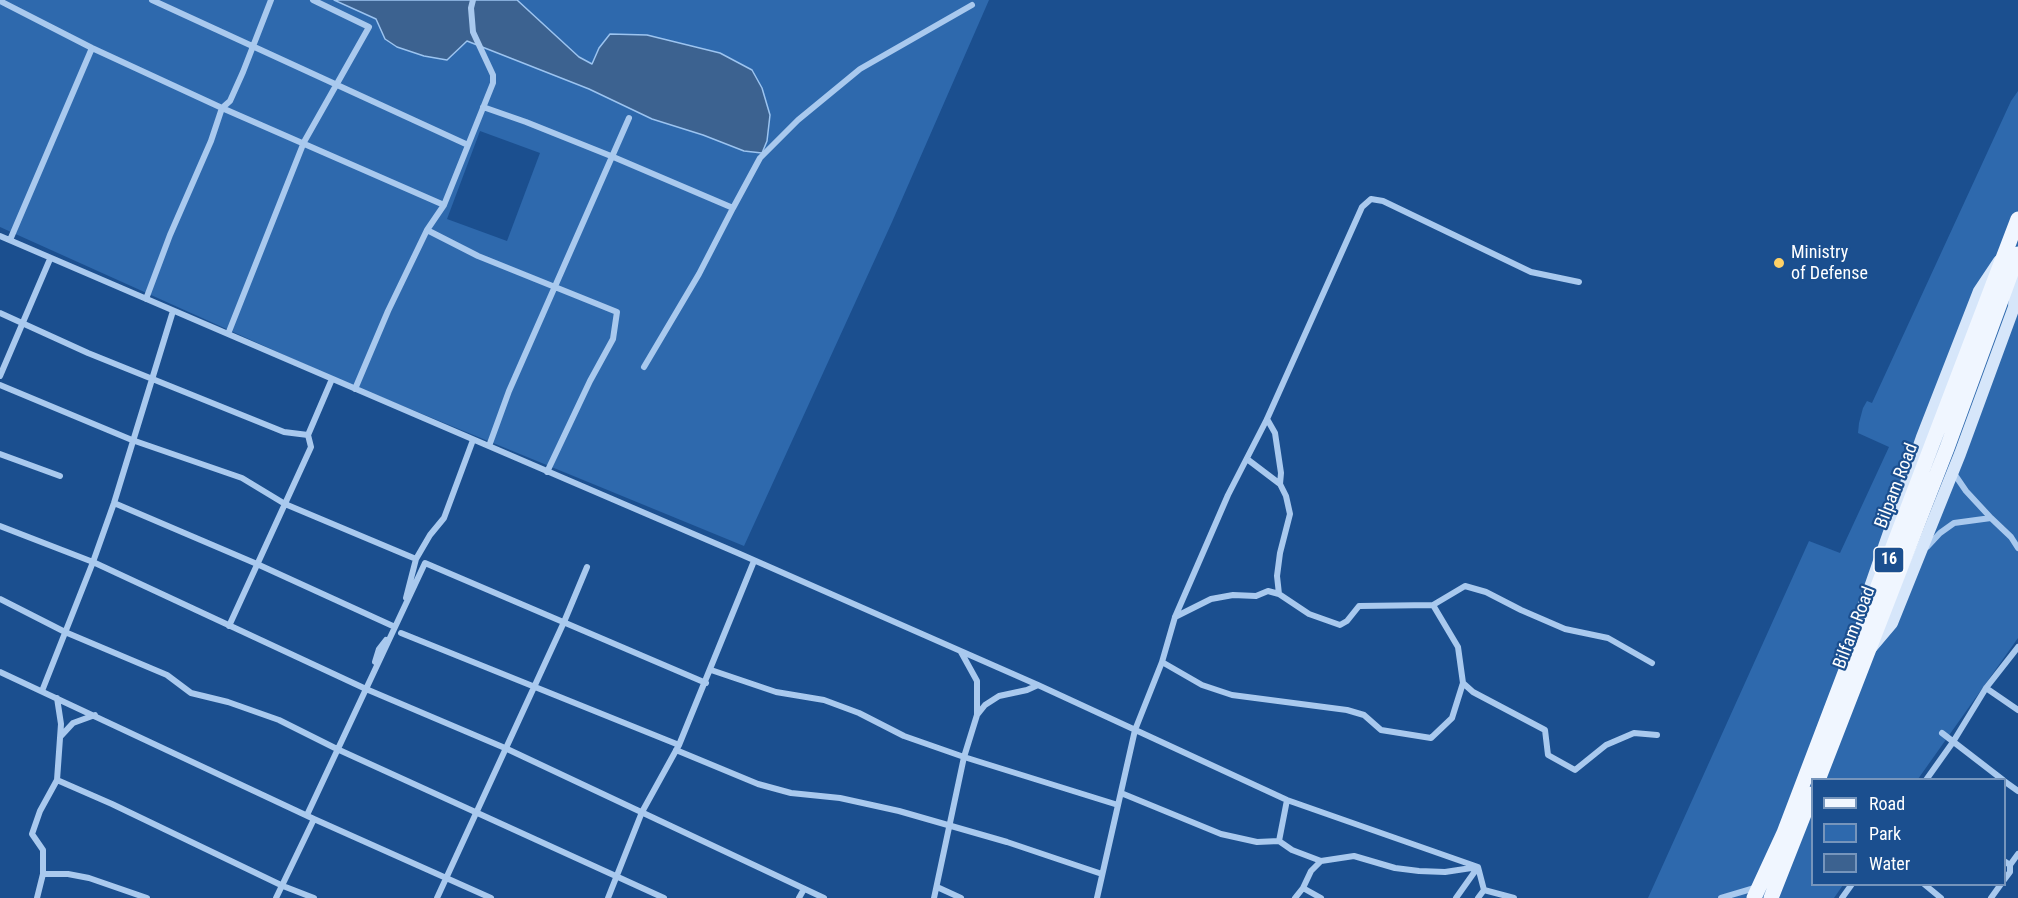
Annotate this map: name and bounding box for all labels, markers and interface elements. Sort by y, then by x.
place label: Ministry of Defense [1791,242,1868,284]
marker: Ministry of Defense [1772,256,1786,270]
street label: Bilpam Road [1871,440,1923,532]
road number: 16 [1874,547,1904,573]
street label: Bilfam Road [1829,584,1881,672]
legend [1811,778,2006,886]
text: Road [1869,793,1905,814]
text: Park [1869,823,1901,844]
text: Water [1869,853,1910,874]

